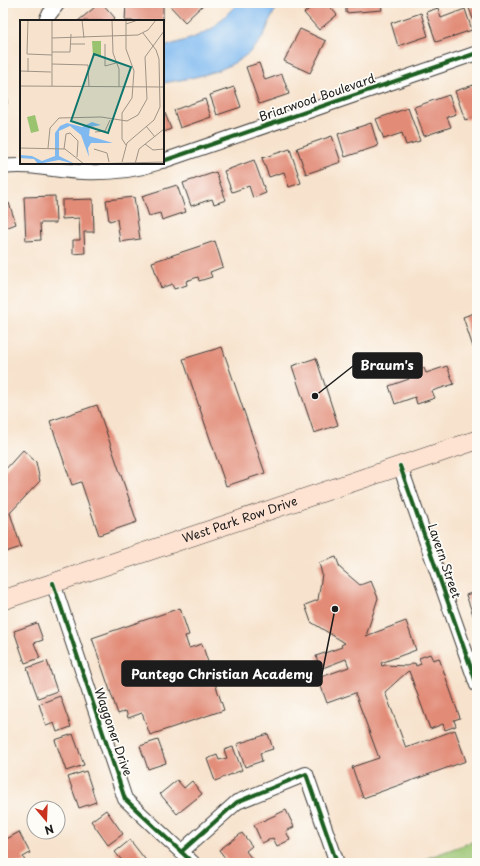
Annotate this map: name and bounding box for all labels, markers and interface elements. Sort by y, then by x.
inset map [20,20,164,164]
street label: Briarwood Boulevard [256,69,378,125]
callout: Braum's [353,353,422,378]
text: Braum's [360,355,414,374]
street label: West Park Row Drive [180,491,299,547]
street label: Lavern Street [424,521,466,601]
callout: Pantego Christian Academy [122,661,322,686]
text: Pantego Christian Academy [131,664,313,683]
street label: Waggoner Drive [90,685,137,778]
north arrow [26,800,66,840]
text: N [42,820,56,839]

